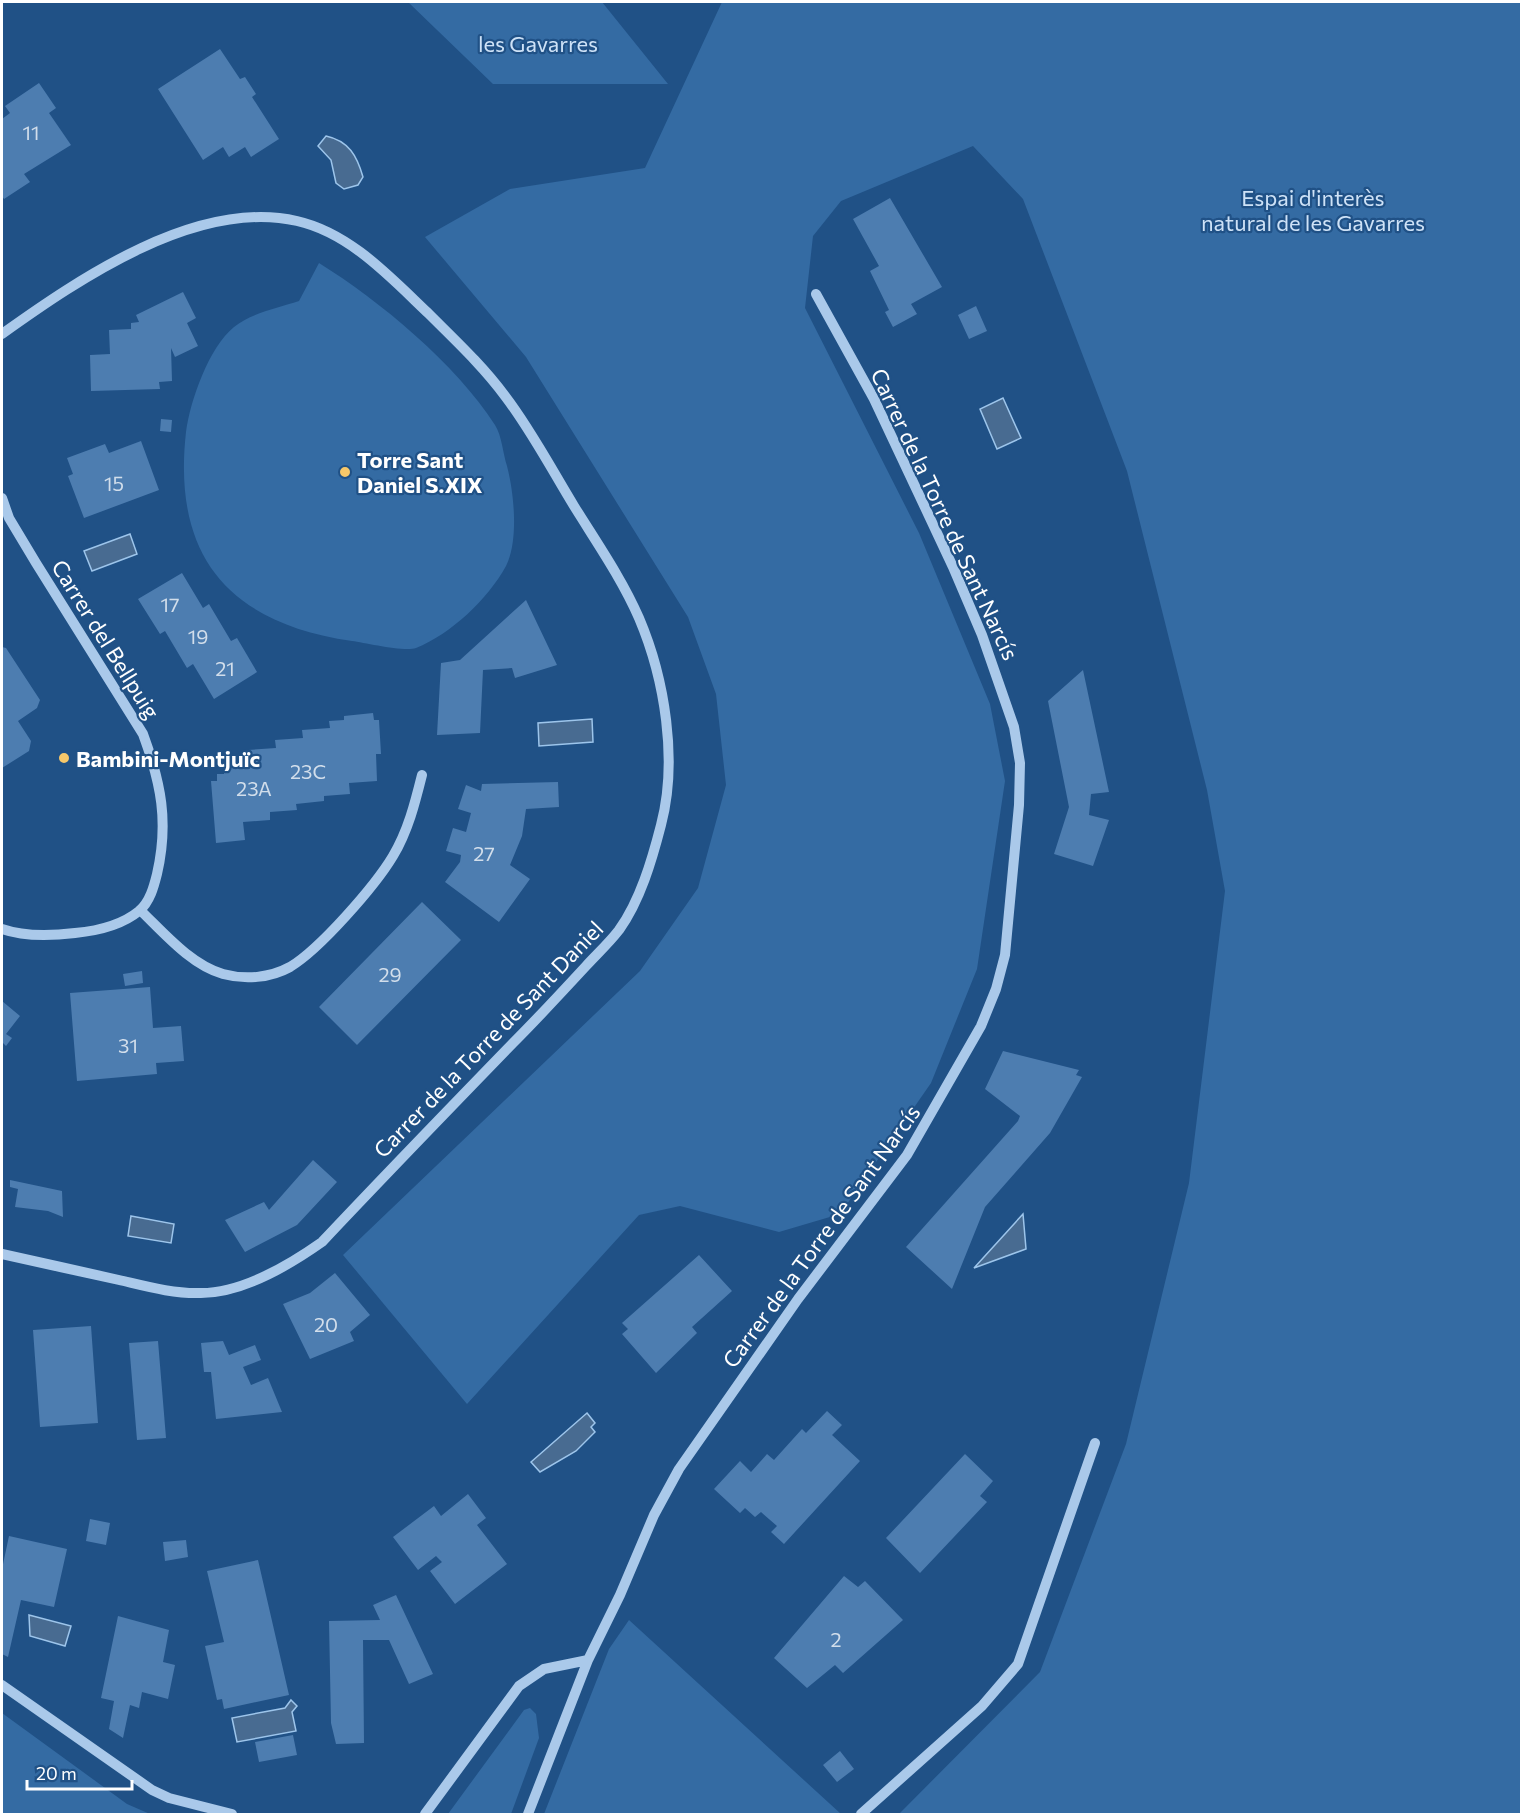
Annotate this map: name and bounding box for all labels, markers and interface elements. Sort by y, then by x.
park label: les Gavarres [478,30,598,57]
house number: 11 [22,120,40,144]
park label: Espai d'interès natural de les Gavarres [1201,184,1425,236]
street label: Carrer de la Torre de Sant Narcís [865,364,1025,664]
place label: Torre Sant Daniel S.XIX [357,446,483,498]
marker: Torre Sant Daniel S.XIX [338,465,352,479]
house number: 15 [104,471,124,495]
street label: Carrer del Bellpuig [46,555,166,724]
house number: 17 [160,592,180,616]
house number: 19 [188,624,208,648]
house number: 21 [215,656,235,680]
place label: Bambini-Montjuïc [76,745,260,772]
marker: Bambini-Montjuïc [57,751,71,765]
house number: 23C [290,759,326,783]
house number: 23A [236,776,272,800]
house number: 27 [473,841,495,865]
street label: Carrer de la Torre de Sant Daniel [368,915,608,1163]
house number: 29 [378,962,402,986]
house number: 31 [118,1033,138,1057]
street label: Carrer de la Torre de Sant Narcís [716,1099,926,1373]
house number: 20 [314,1312,338,1336]
house number: 2 [830,1627,842,1651]
scale bar [27,1753,132,1791]
text: 20 m [36,1762,77,1784]

